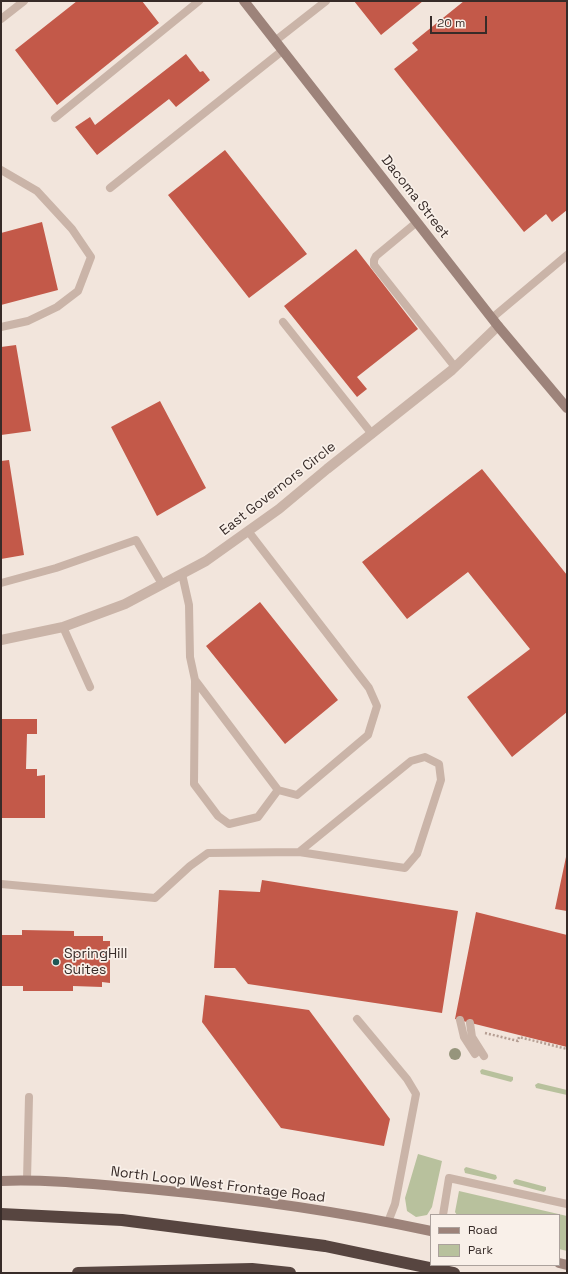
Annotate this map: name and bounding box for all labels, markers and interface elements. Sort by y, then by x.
scale bar [432,8,489,34]
text: 20 m [437,15,465,31]
street label: Dacoma Street [377,152,453,242]
street label: East Governors Circle [217,439,339,539]
place label: SpringHill Suites [64,946,127,978]
marker: SpringHill Suites [51,957,61,967]
street label: North Loop West Frontage Road [110,1163,326,1207]
legend [430,1214,560,1266]
text: Road [468,1222,497,1238]
text: Park [468,1242,493,1258]

